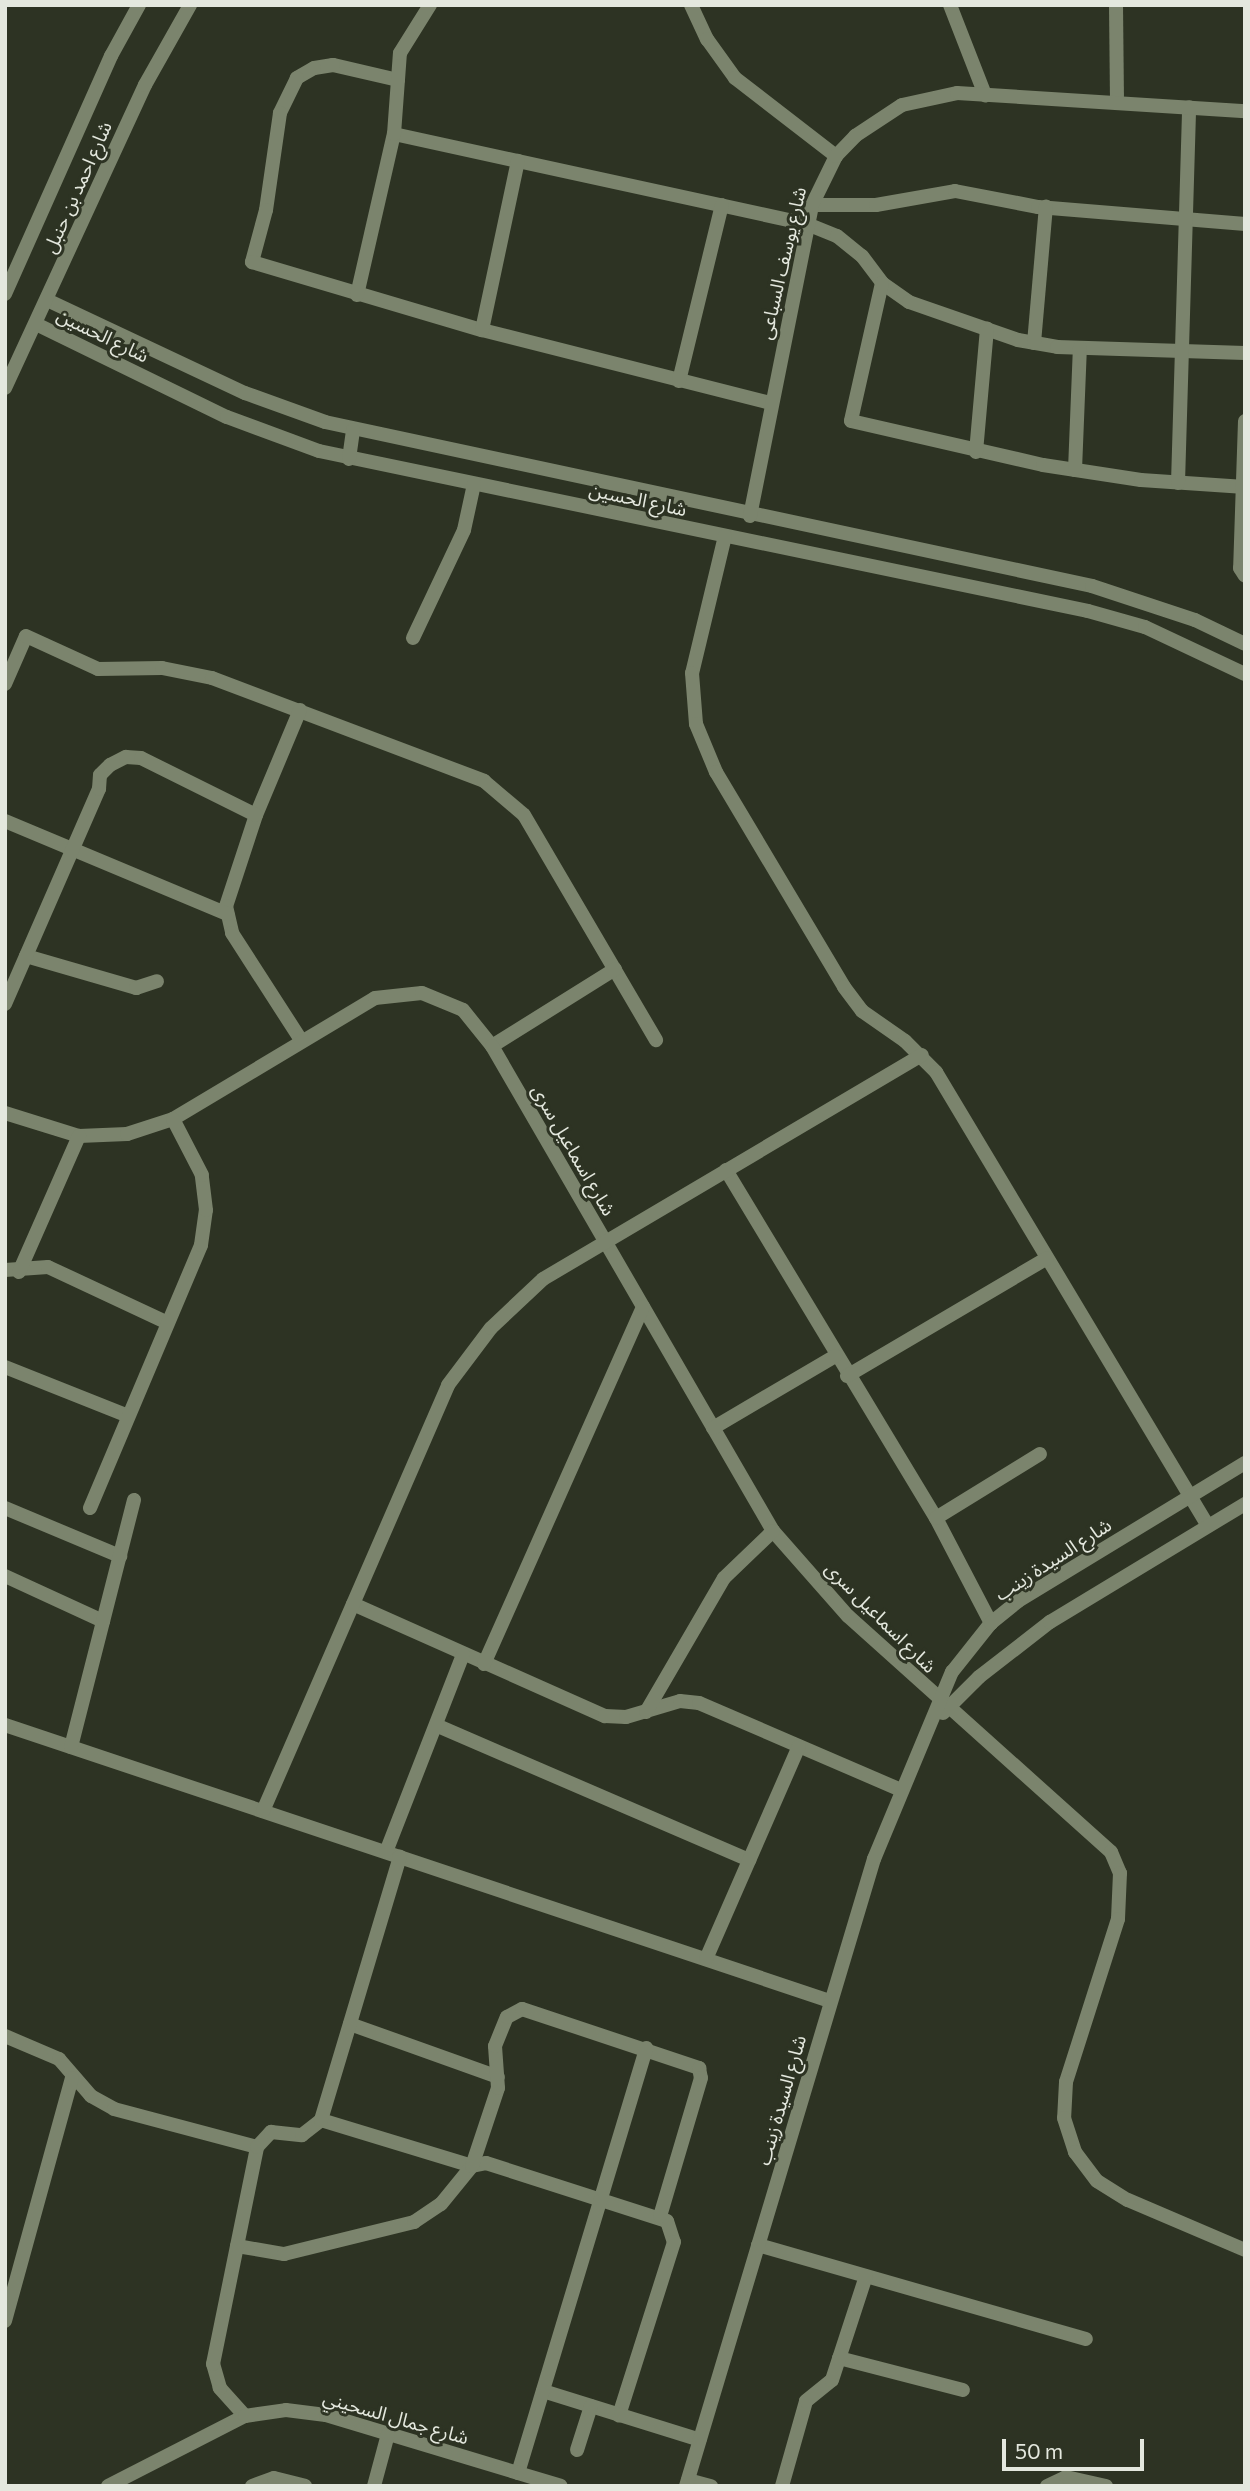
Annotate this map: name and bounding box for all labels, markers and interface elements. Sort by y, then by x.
street label: شارع احمد بن حنبل [38,118,116,256]
street label: شارع يوسف السباعى [753,184,811,342]
street label: شارع الحسين [53,303,153,367]
street label: شارع الحسين [587,478,689,520]
street label: شارع اسماعيل سرى [527,1080,621,1220]
street label: شارع السيدة زينب [991,1513,1115,1605]
street label: شارع اسماعيل سرى [821,1557,941,1677]
street label: شارع السيدة زينب [752,2032,810,2168]
street label: شارع جمال السحيني [321,2385,471,2449]
scale bar [1005,2424,1147,2468]
text: 50 m [1015,2438,1063,2463]

